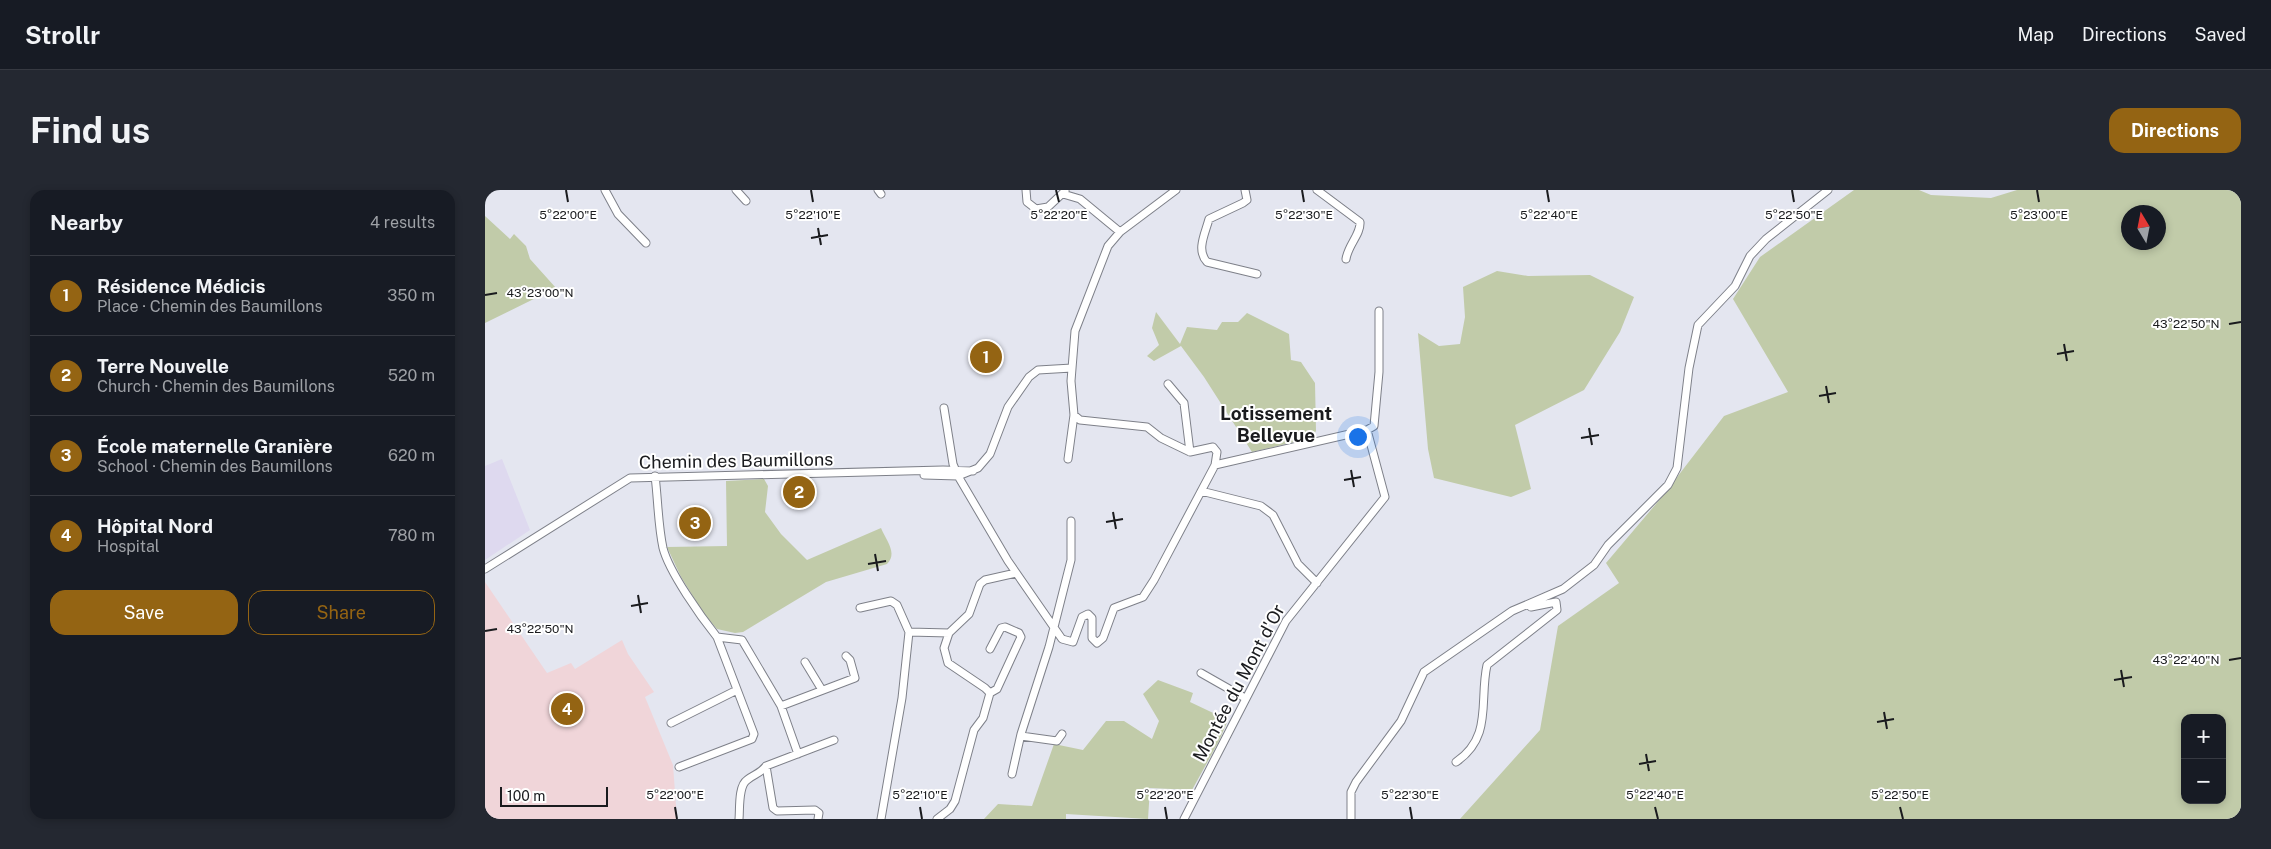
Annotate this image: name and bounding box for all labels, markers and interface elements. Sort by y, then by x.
text: Strollr [25,21,100,49]
text: Map [2017,24,2054,45]
text: Directions [2082,24,2167,45]
text: Saved [2195,24,2246,45]
button: Directions [2109,108,2241,153]
text: Find us [30,110,150,151]
north arrow [2121,205,2166,250]
text: 5°22'00"E [539,208,597,222]
text: 5°22'10"E [785,208,841,222]
text: 5°22'20"E [1030,208,1088,222]
text: 5°22'30"E [1275,208,1333,222]
text: 5°22'40"E [1520,208,1578,222]
text: 5°22'50"E [1765,208,1823,222]
text: 5°23'00"E [2010,208,2068,222]
text: Nearby [50,210,123,235]
text: 4 results [370,213,435,232]
text: Résidence Médicis [97,275,265,297]
text: 1 [63,286,69,305]
text: 350 m [387,286,435,305]
text: 43°23'00"N [506,286,574,300]
text: Place · Chemin des Baumillons [97,297,323,316]
text: 43°22'50"N [2152,317,2220,331]
pin: 1 [970,338,1002,376]
text: Terre Nouvelle [97,355,229,377]
text: 2 [61,366,71,385]
text: 520 m [388,366,435,385]
text: Church · Chemin des Baumillons [97,377,335,396]
district label: Lotissement Bellevue [1220,402,1332,446]
your location [1345,424,1371,450]
text: École maternelle Granière [97,435,333,457]
text: 3 [61,446,71,465]
text: 620 m [388,446,435,465]
street label: Chemin des Baumillons [639,448,833,473]
text: School · Chemin des Baumillons [97,457,333,476]
pin: 2 [783,473,815,511]
pin: 3 [679,504,711,542]
text: Hôpital Nord [97,515,213,537]
text: 4 [61,526,71,545]
text: 780 m [388,526,435,545]
text: Hospital [97,537,160,556]
button: Save [50,590,238,635]
button: Share [248,590,435,635]
street label: Montée du Mont d'Or [1188,601,1289,765]
text: 43°22'50"N [506,622,574,636]
text: 43°22'40"N [2153,653,2219,667]
pin: 4 [551,690,583,728]
map controls [2181,714,2226,804]
button: + [2181,714,2226,759]
button: − [2181,759,2226,804]
scale bar [500,784,607,807]
text: 100 m [507,788,545,804]
text: 5°22'00"E [646,788,704,802]
text: 5°22'10"E [892,788,948,802]
text: 5°22'20"E [1136,788,1194,802]
text: 5°22'30"E [1381,788,1439,802]
text: 5°22'40"E [1626,788,1684,802]
text: 5°22'50"E [1871,788,1929,802]

